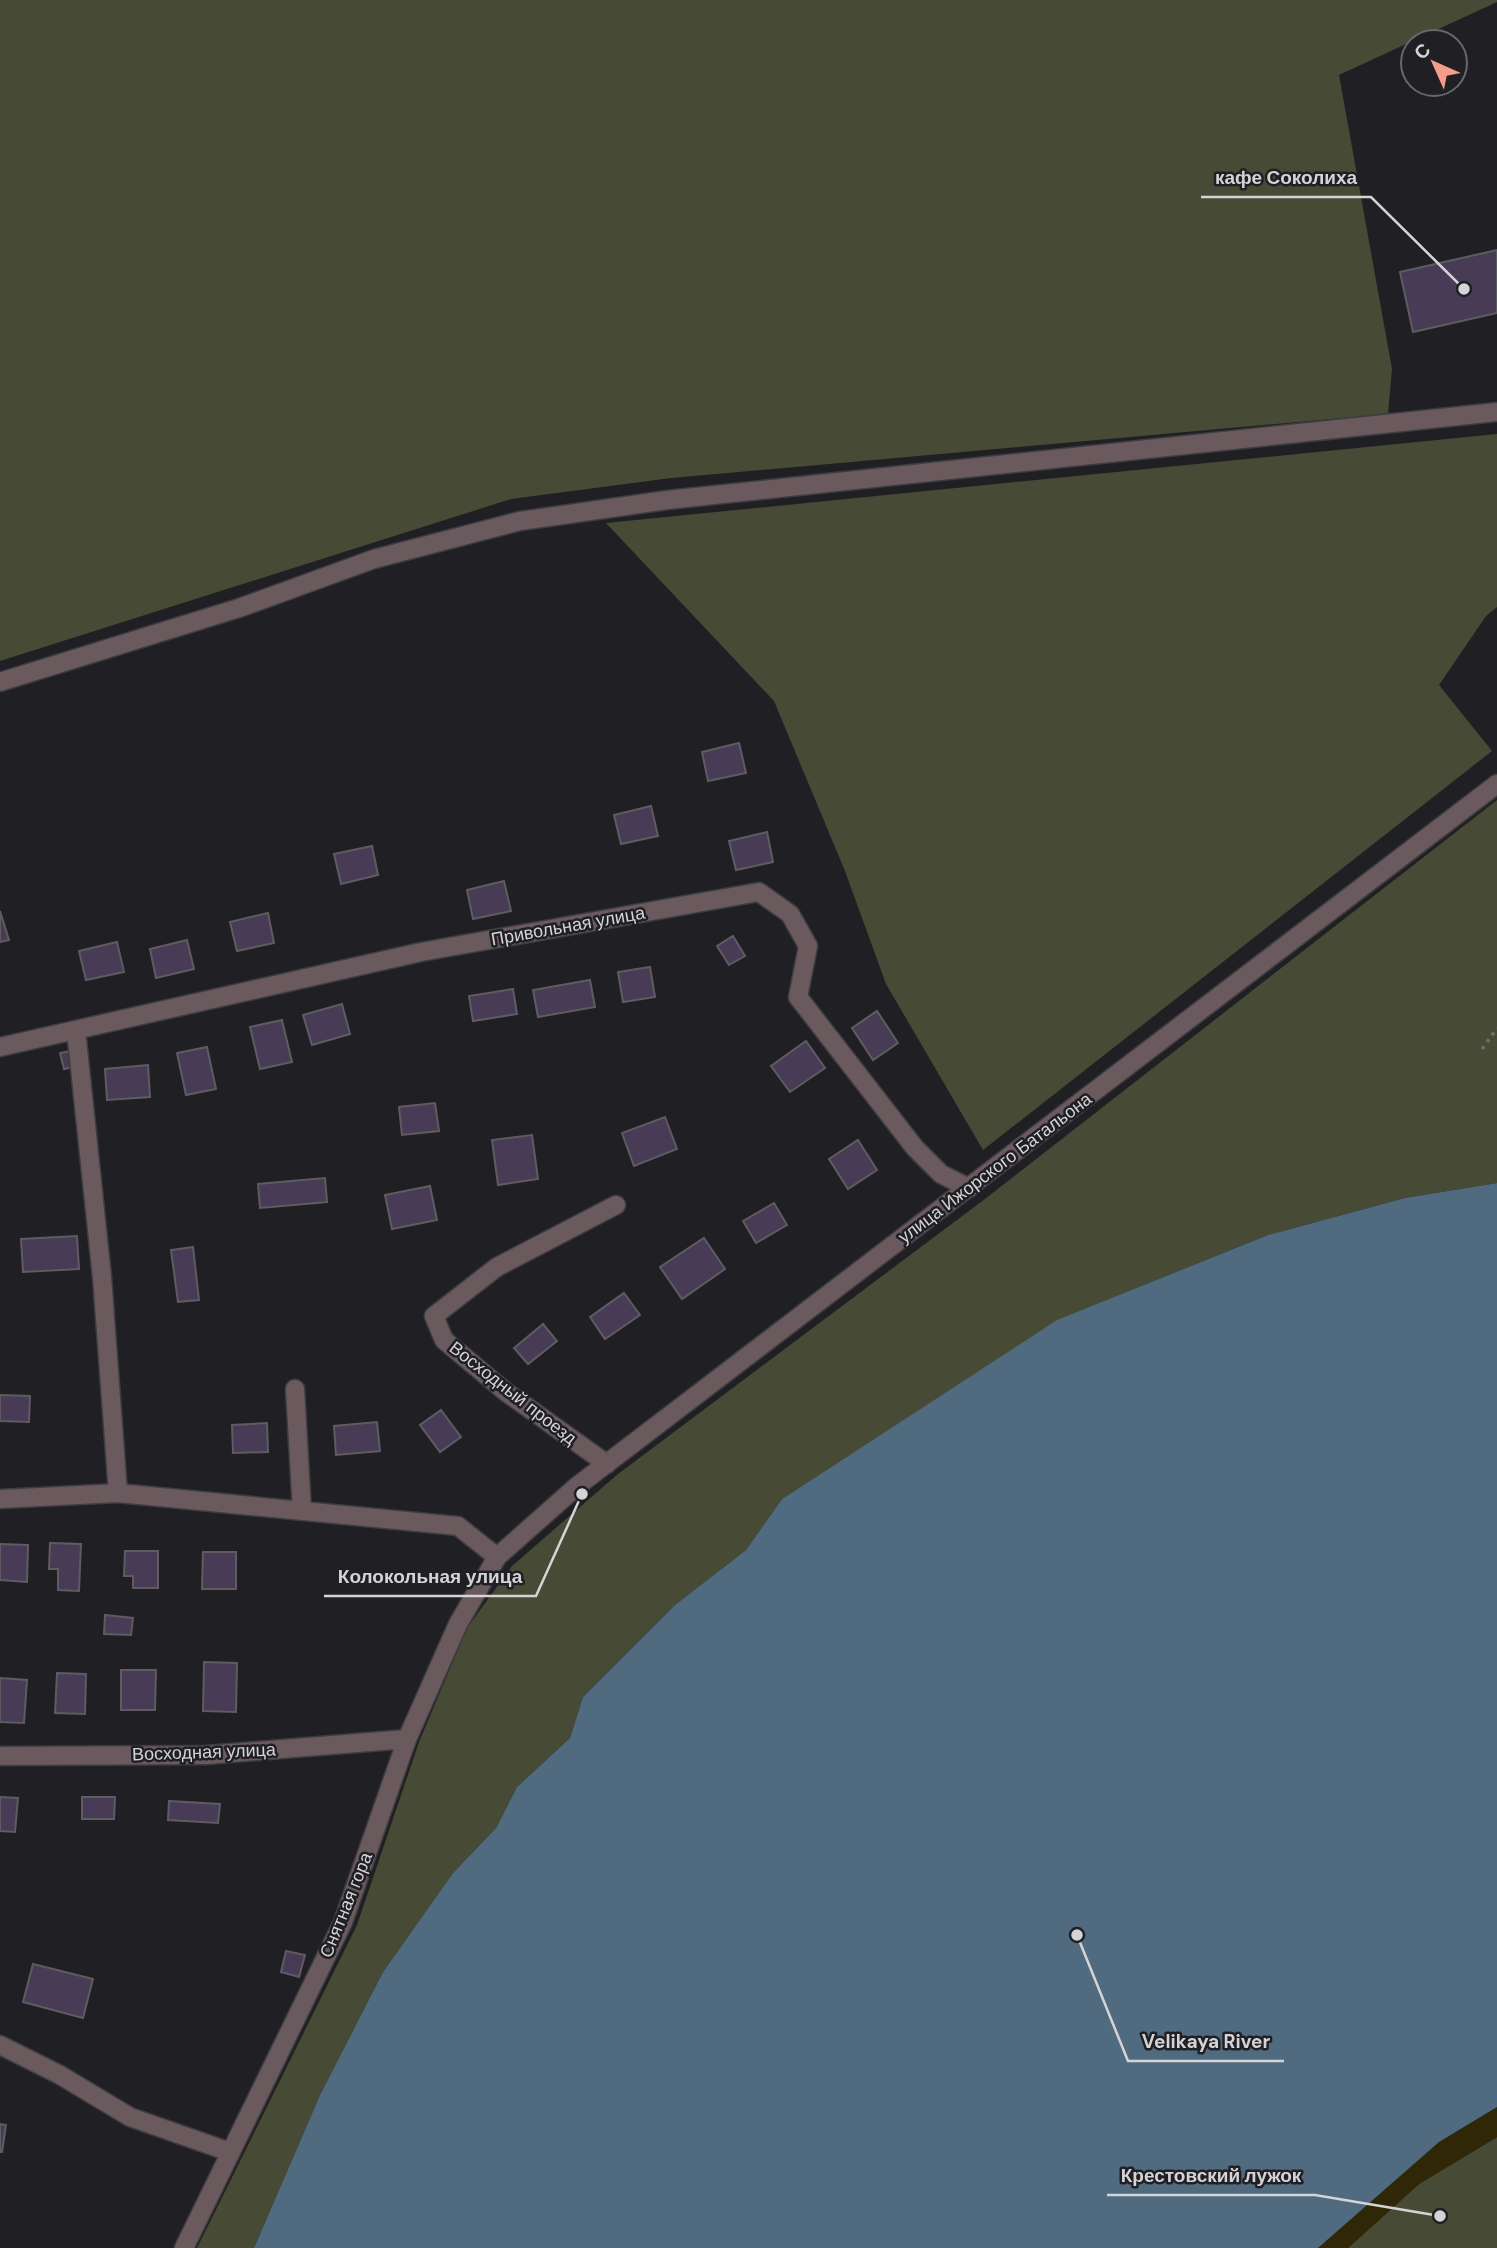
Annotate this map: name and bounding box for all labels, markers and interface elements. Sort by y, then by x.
north arrow [1399,28,1469,98]
text: С [1409,37,1436,65]
callout: кафе Соколиха [1201,157,1371,197]
text: кафе Соколиха [1215,165,1357,190]
street label: Привольная улица [489,900,648,951]
street label: улица Ижорского Батальона [893,1087,1098,1249]
street label: Восходный проезд [444,1336,582,1451]
callout: Колокольная улица [324,1556,536,1596]
text: Колокольная улица [338,1564,523,1589]
street label: Восходная улица [132,1737,277,1767]
street label: Снятная гора [314,1848,378,1961]
callout: Velikaya River [1128,2021,1284,2061]
text: Velikaya River [1142,2029,1270,2054]
callout: Крестовский лужок [1107,2155,1315,2195]
text: Крестовский лужок [1121,2163,1302,2188]

